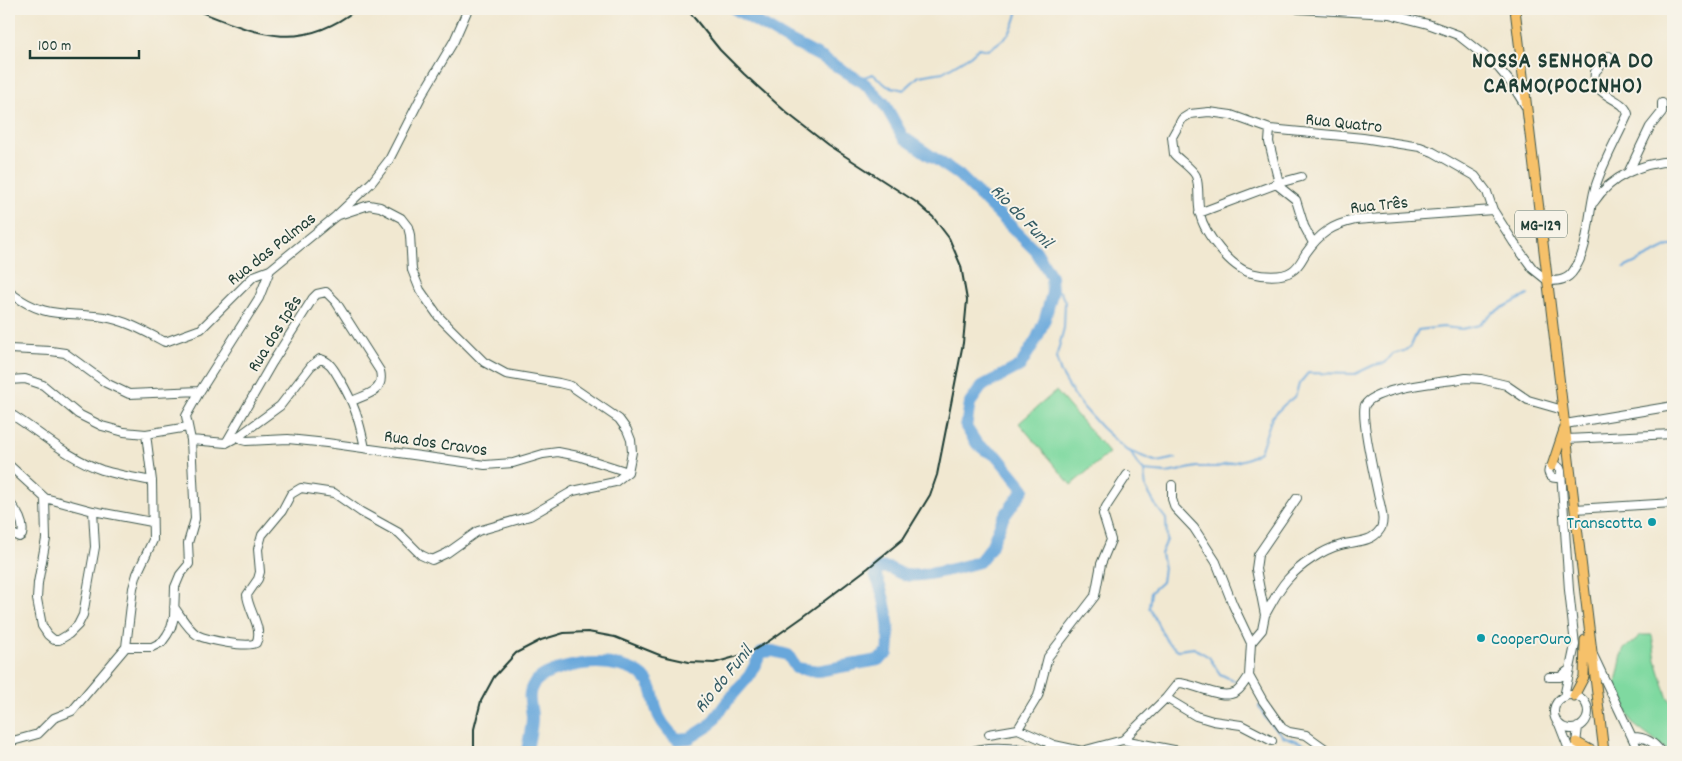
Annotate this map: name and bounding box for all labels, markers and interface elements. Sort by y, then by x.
scale bar [30,28,139,60]
text: 100 m [38,36,71,58]
district label: NOSSA SENHORA DO CARMO(POCINHO) [1472,47,1654,103]
street label: Rua Quatro [1304,108,1383,141]
water label: Rio do Funil [983,179,1059,257]
street label: Rua Três [1349,191,1410,222]
street label: Rua das Palmas [223,207,322,293]
road number: MG-129 [1515,210,1567,238]
street label: Rua dos Ipês [243,291,310,378]
street label: Rua dos Cravos [382,425,489,464]
place label: Transcotta [1567,512,1643,537]
marker: Transcotta [1646,516,1658,528]
place label: CooperOuro [1491,628,1572,653]
marker: CooperOuro [1475,632,1487,644]
water label: Rio do Funil [689,639,762,720]

